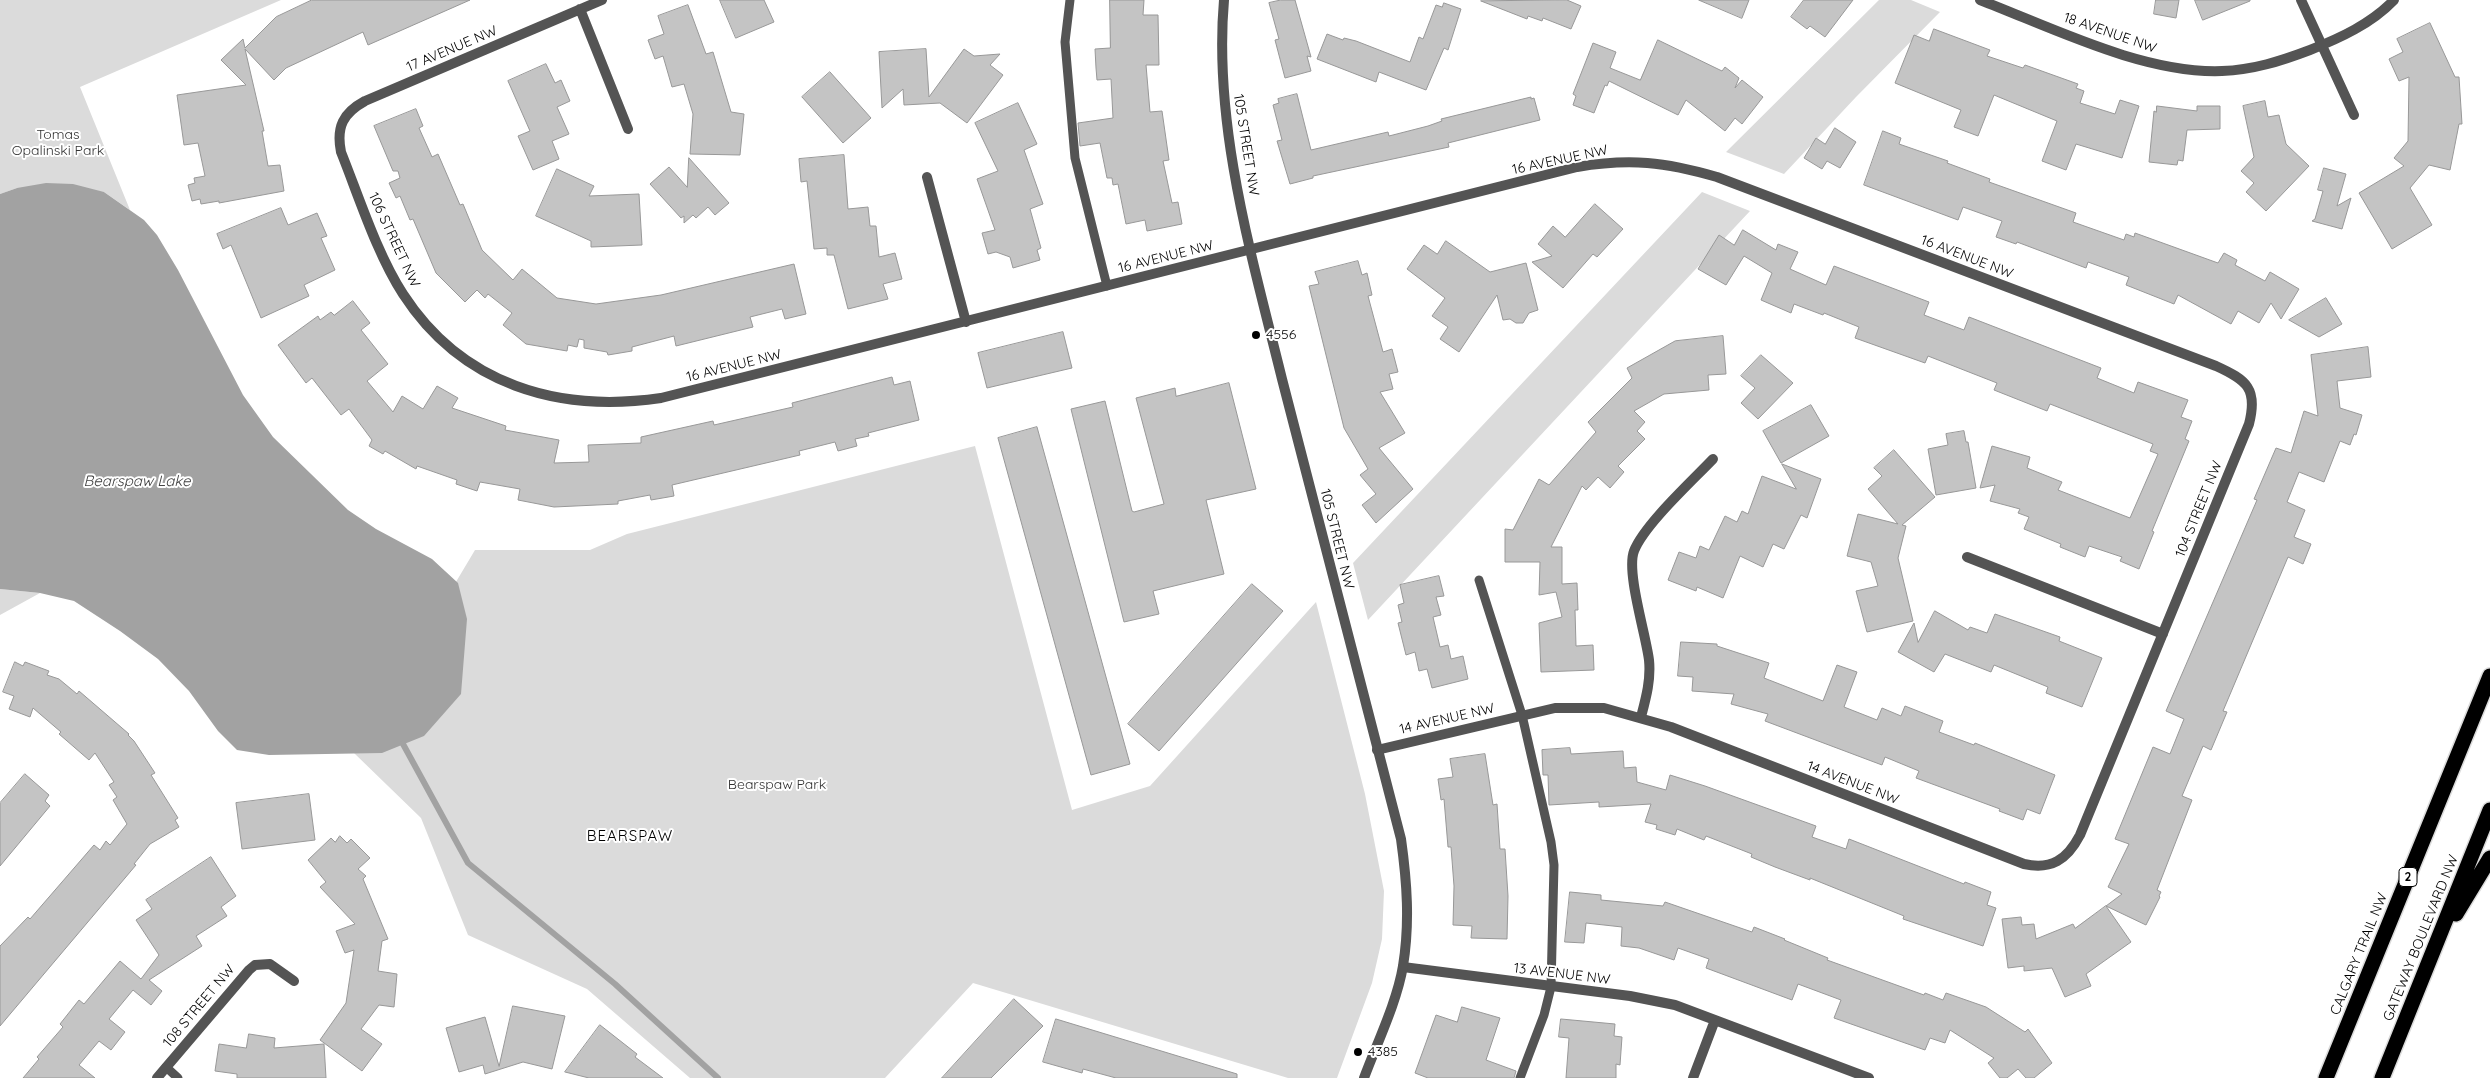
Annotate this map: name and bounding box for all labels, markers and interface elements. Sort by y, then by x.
street label: 18 AVENUE NW [2061,9,2159,57]
street label: 17 AVENUE NW [404,22,500,76]
street label: 105 STREET NW [1230,93,1262,197]
park label: Tomas Opalinski Park [12,127,104,160]
street label: 16 AVENUE NW [1511,142,1609,178]
street label: 106 STREET NW [365,190,423,290]
street label: 16 AVENUE NW [1919,232,2015,282]
street label: 16 AVENUE NW [1117,237,1215,277]
place label: 4556 [1266,327,1296,343]
marker: 4556 [1250,329,1262,341]
street label: 16 AVENUE NW [685,346,783,386]
street label: 104 STREET NW [2172,458,2226,560]
water label: Bearspaw Lake [84,472,190,490]
street label: 105 STREET NW [1316,487,1358,591]
street label: 14 AVENUE NW [1398,700,1496,738]
street label: 14 AVENUE NW [1805,758,1901,808]
park label: Bearspaw Park [728,777,826,793]
district label: BEARSPAW [586,827,674,845]
street label: GATEWAY BOULEVARD NW [2380,852,2462,1024]
road number: 2 [2399,868,2417,886]
street label: CALGARY TRAIL NW [2327,890,2391,1018]
street label: 13 AVENUE NW [1513,960,1611,988]
street label: 108 STREET NW [160,961,238,1051]
place label: 4385 [1368,1044,1398,1060]
marker: 4385 [1352,1046,1364,1058]

